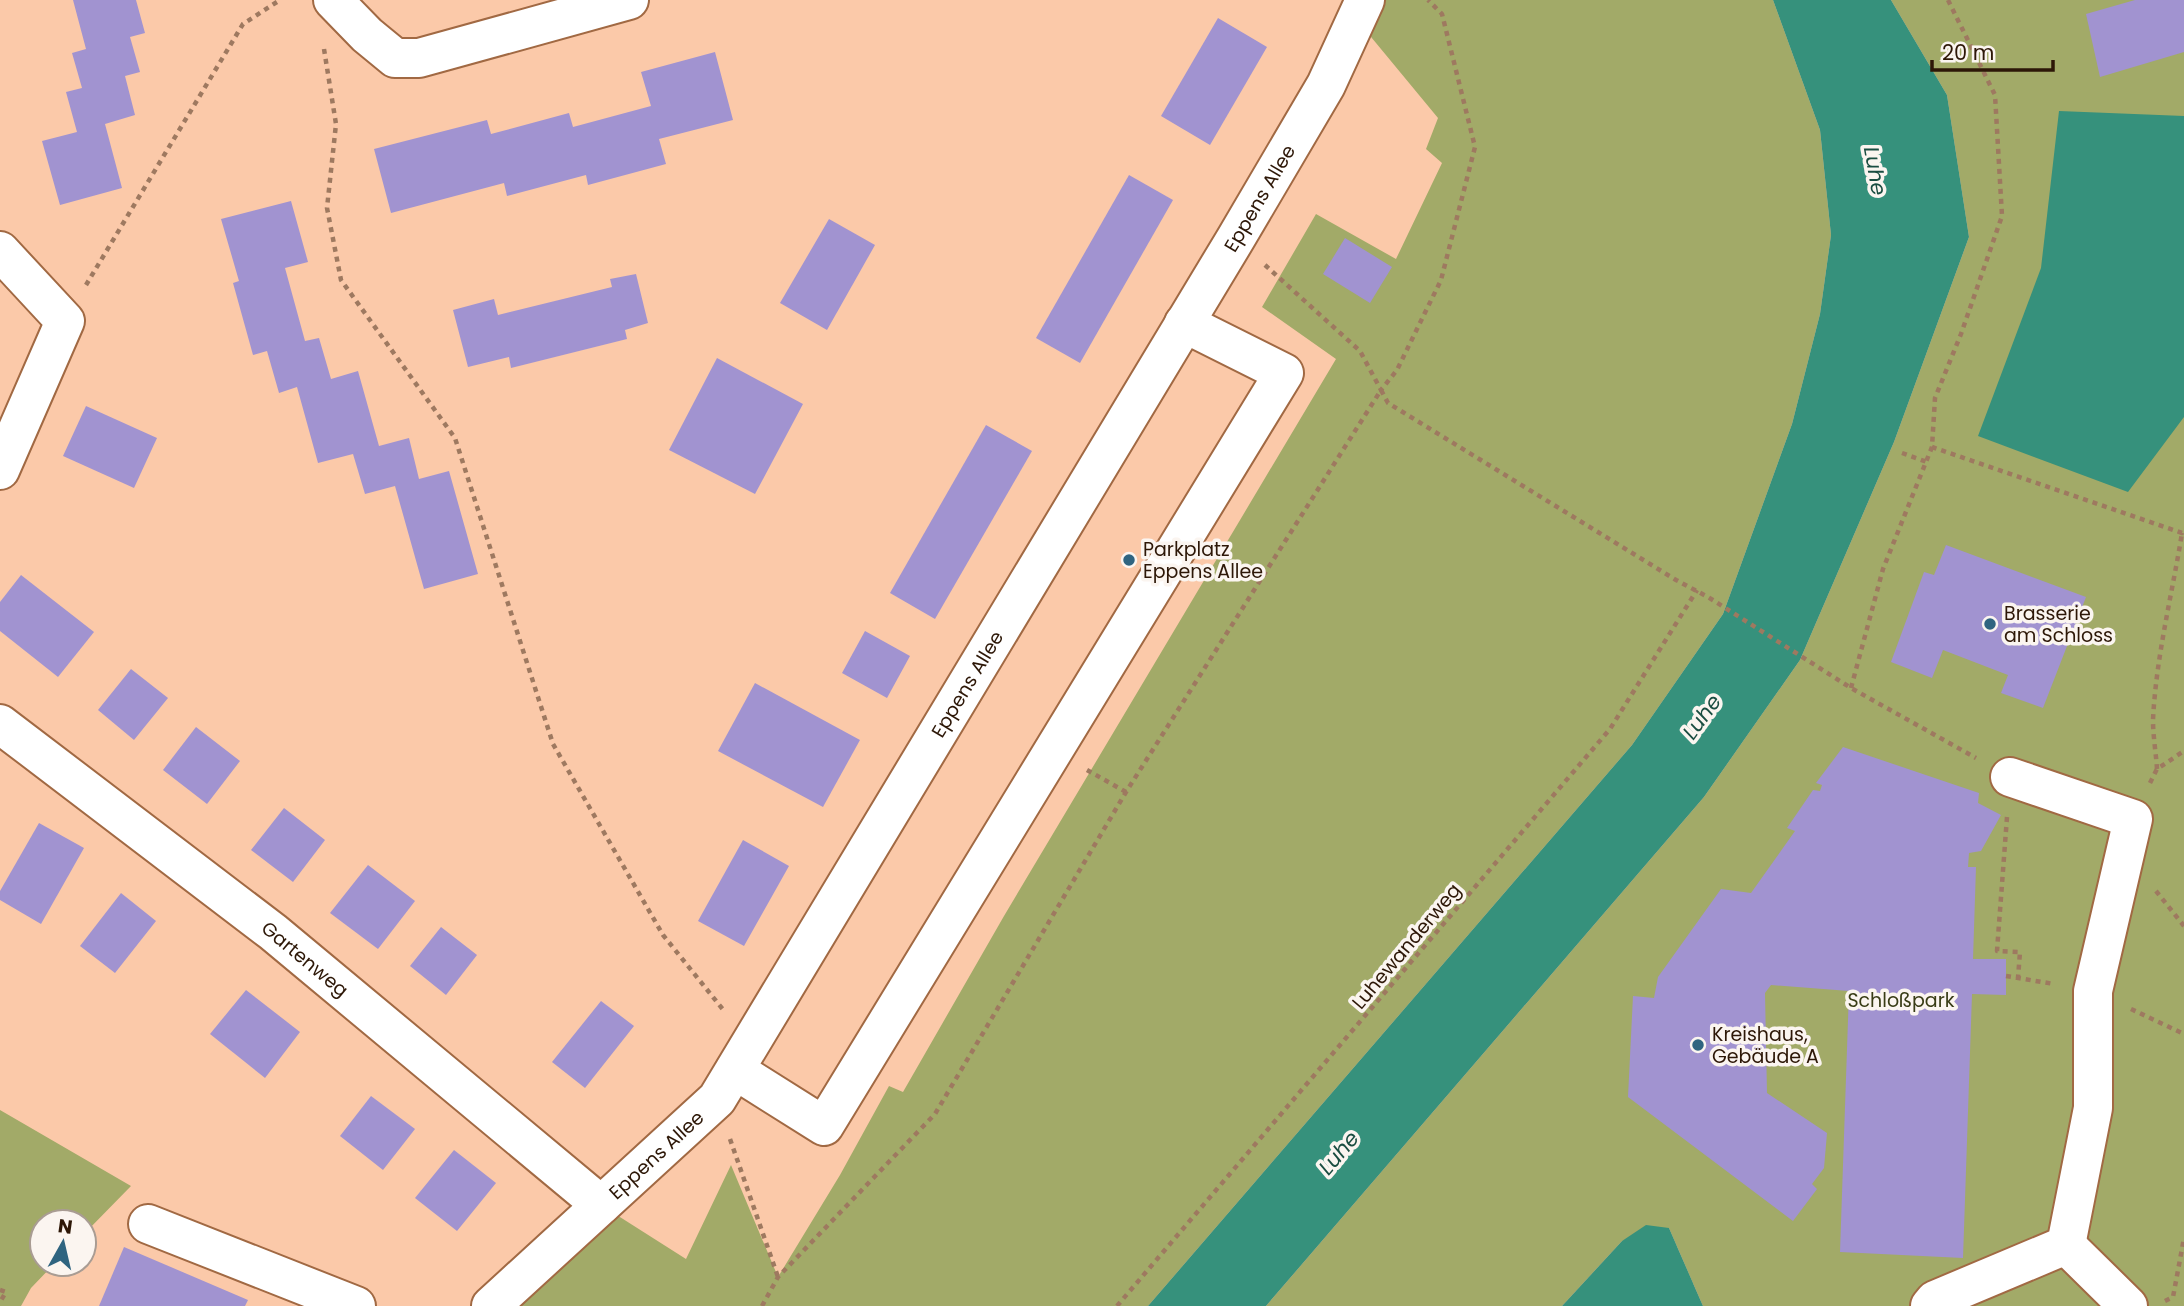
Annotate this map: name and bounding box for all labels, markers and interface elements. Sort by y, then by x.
scale bar [1932,28,2053,72]
text: 20 m [1942,38,1995,67]
street label: Eppens Allee [1218,140,1302,257]
water label: Luhe [1857,144,1894,198]
place label: Parkplatz Eppens Allee [1143,536,1263,585]
marker: Parkplatz Eppens Allee [1121,552,1137,568]
place label: Brasserie am Schloss [2004,600,2113,649]
marker: Brasserie am Schloss [1982,616,1998,632]
street label: Eppens Allee [925,626,1010,743]
water label: Luhe [1675,688,1728,745]
street label: Luhewanderweg [1346,878,1467,1015]
street label: Gartenweg [256,915,354,1003]
park label: Schloßpark [1847,987,1955,1014]
place label: Kreishaus, Gebäude A [1712,1021,1819,1070]
marker: Kreishaus, Gebäude A [1690,1037,1706,1053]
street label: Eppens Allee [603,1105,710,1206]
water label: Luhe [1312,1125,1365,1181]
north arrow [28,1208,98,1278]
text: N [56,1212,74,1241]

